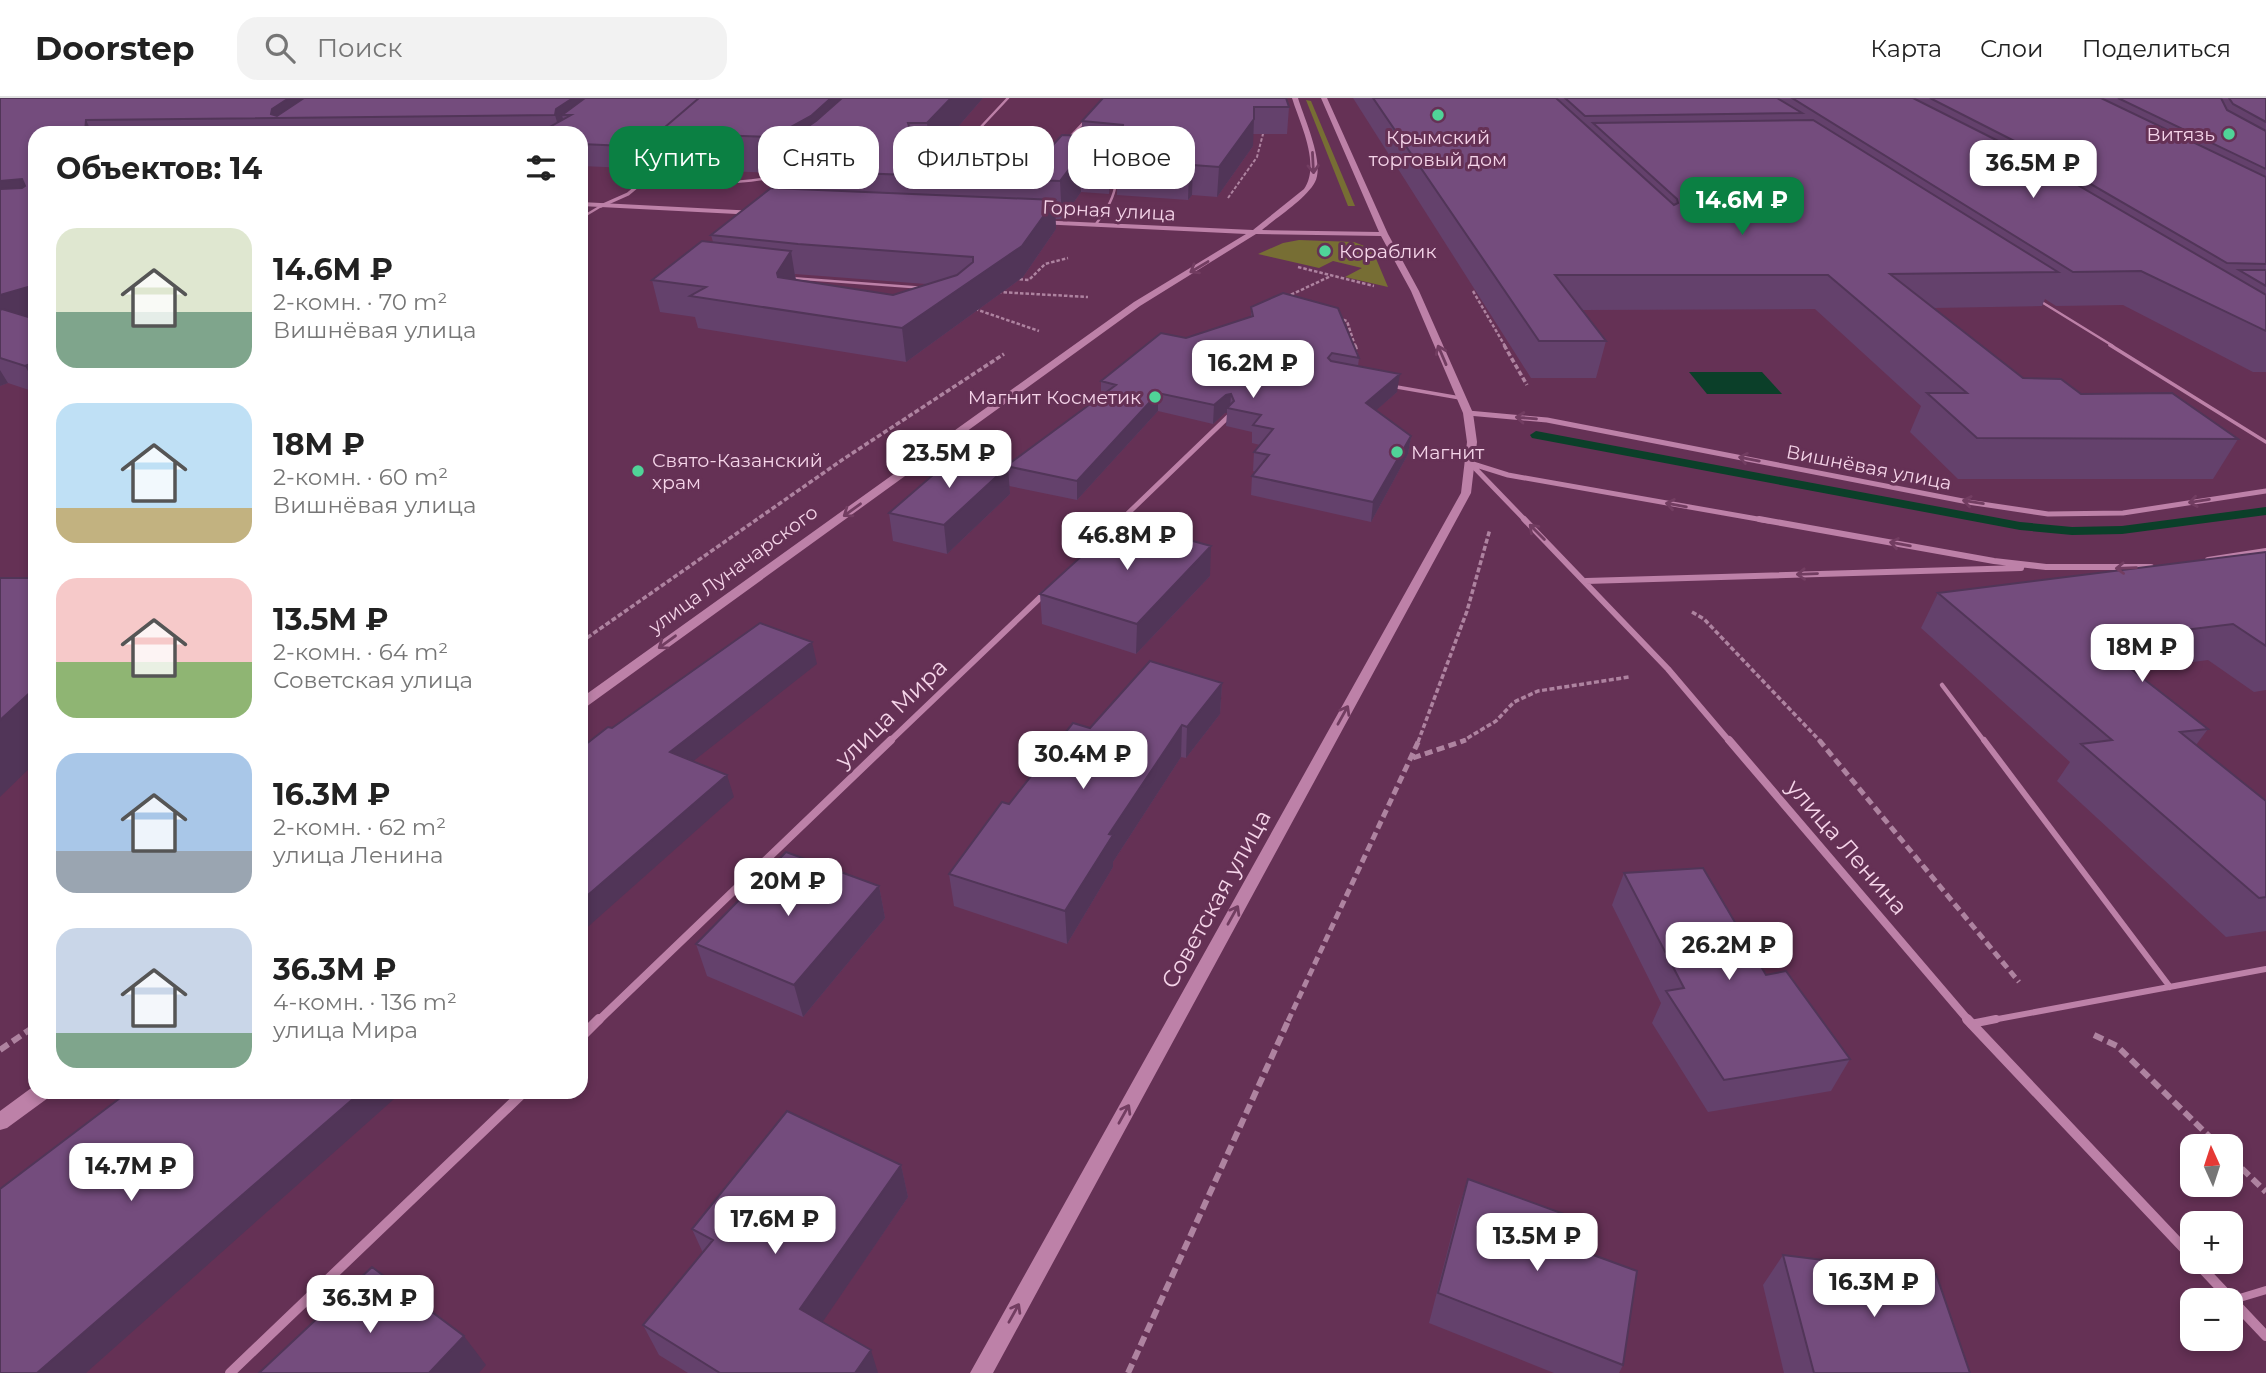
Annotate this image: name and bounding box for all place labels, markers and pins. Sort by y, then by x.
marker: Крымский торговый дом [1430,107,1446,123]
place label: Витязь [2147,123,2215,146]
place label: Крымский торговый дом [1369,126,1507,171]
marker: Витязь [2221,126,2237,142]
pin: 36.5M ₽ [1968,140,2098,200]
pin: 14.6M ₽ [1677,178,1807,237]
place label: Кораблик [1339,240,1437,263]
marker: Кораблик [1317,243,1333,259]
pin: 16.2M ₽ [1188,341,1318,400]
place label: Магнит Косметик [968,386,1141,409]
marker: Магнит Косметик [1147,389,1163,405]
pin: 23.5M ₽ [884,430,1014,490]
place label: Магнит [1411,441,1484,464]
marker: Магнит [1389,444,1405,460]
place label: Свято-Казанский храм [652,449,823,494]
marker: Свято-Казанский храм [630,463,646,479]
pin: 46.8M ₽ [1062,512,1192,572]
pin: 18M ₽ [2093,624,2191,684]
pin: 30.4M ₽ [1018,732,1148,791]
pin: 20M ₽ [739,858,837,918]
pin: 26.2M ₽ [1664,922,1794,982]
pin: 14.7M ₽ [66,1144,196,1203]
pin: 17.6M ₽ [710,1196,840,1256]
pin: 13.5M ₽ [1472,1214,1602,1273]
pin: 16.3M ₽ [1809,1260,1939,1319]
pin: 36.3M ₽ [305,1276,435,1335]

